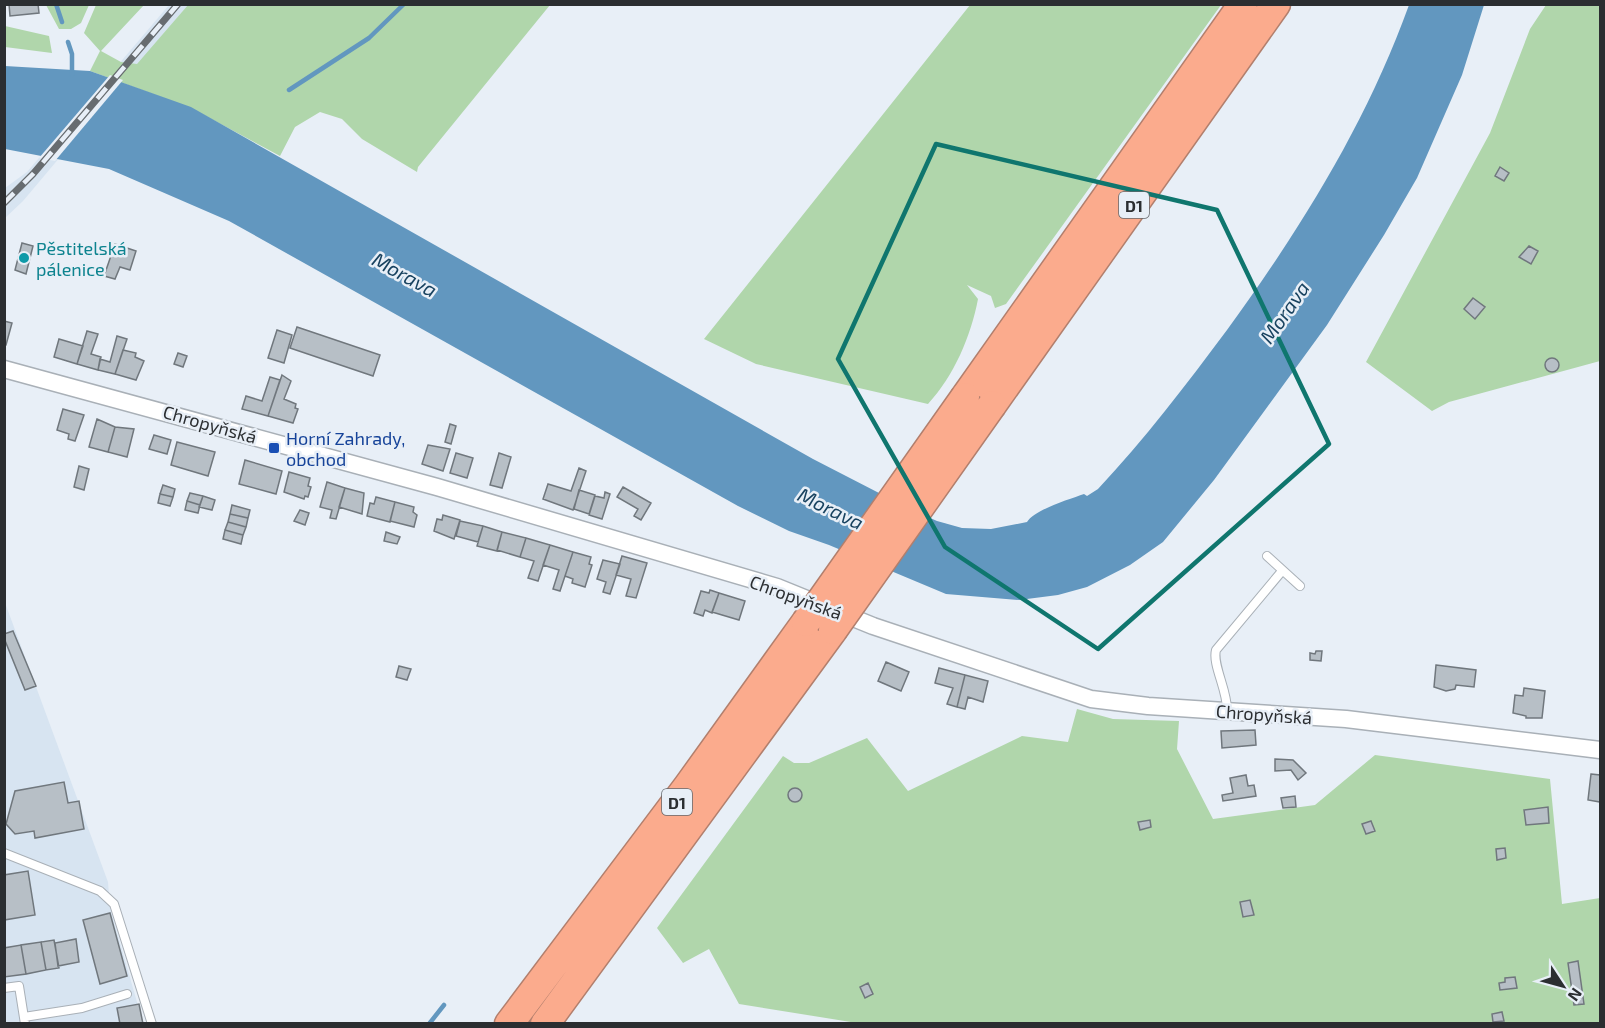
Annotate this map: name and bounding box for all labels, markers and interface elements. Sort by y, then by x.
road number: D1 [1119,192,1149,218]
place label: Pěstitelská pálenice [36,237,127,280]
water label: Morava [369,247,441,301]
marker: Pěstitelská pálenice [17,251,31,265]
water label: Morava [1254,276,1314,348]
street label: Chropyňská [161,400,259,448]
place label: Horní Zahrady, obchod [286,427,405,470]
marker: Horní Zahrady, obchod [267,441,281,455]
water label: Morava [794,482,868,534]
street label: Chropyňská [747,570,845,624]
street label: Chropyňská [1215,700,1313,728]
road number: D1 [662,789,692,815]
north arrow [1533,956,1593,1016]
text: N [1564,985,1587,1005]

